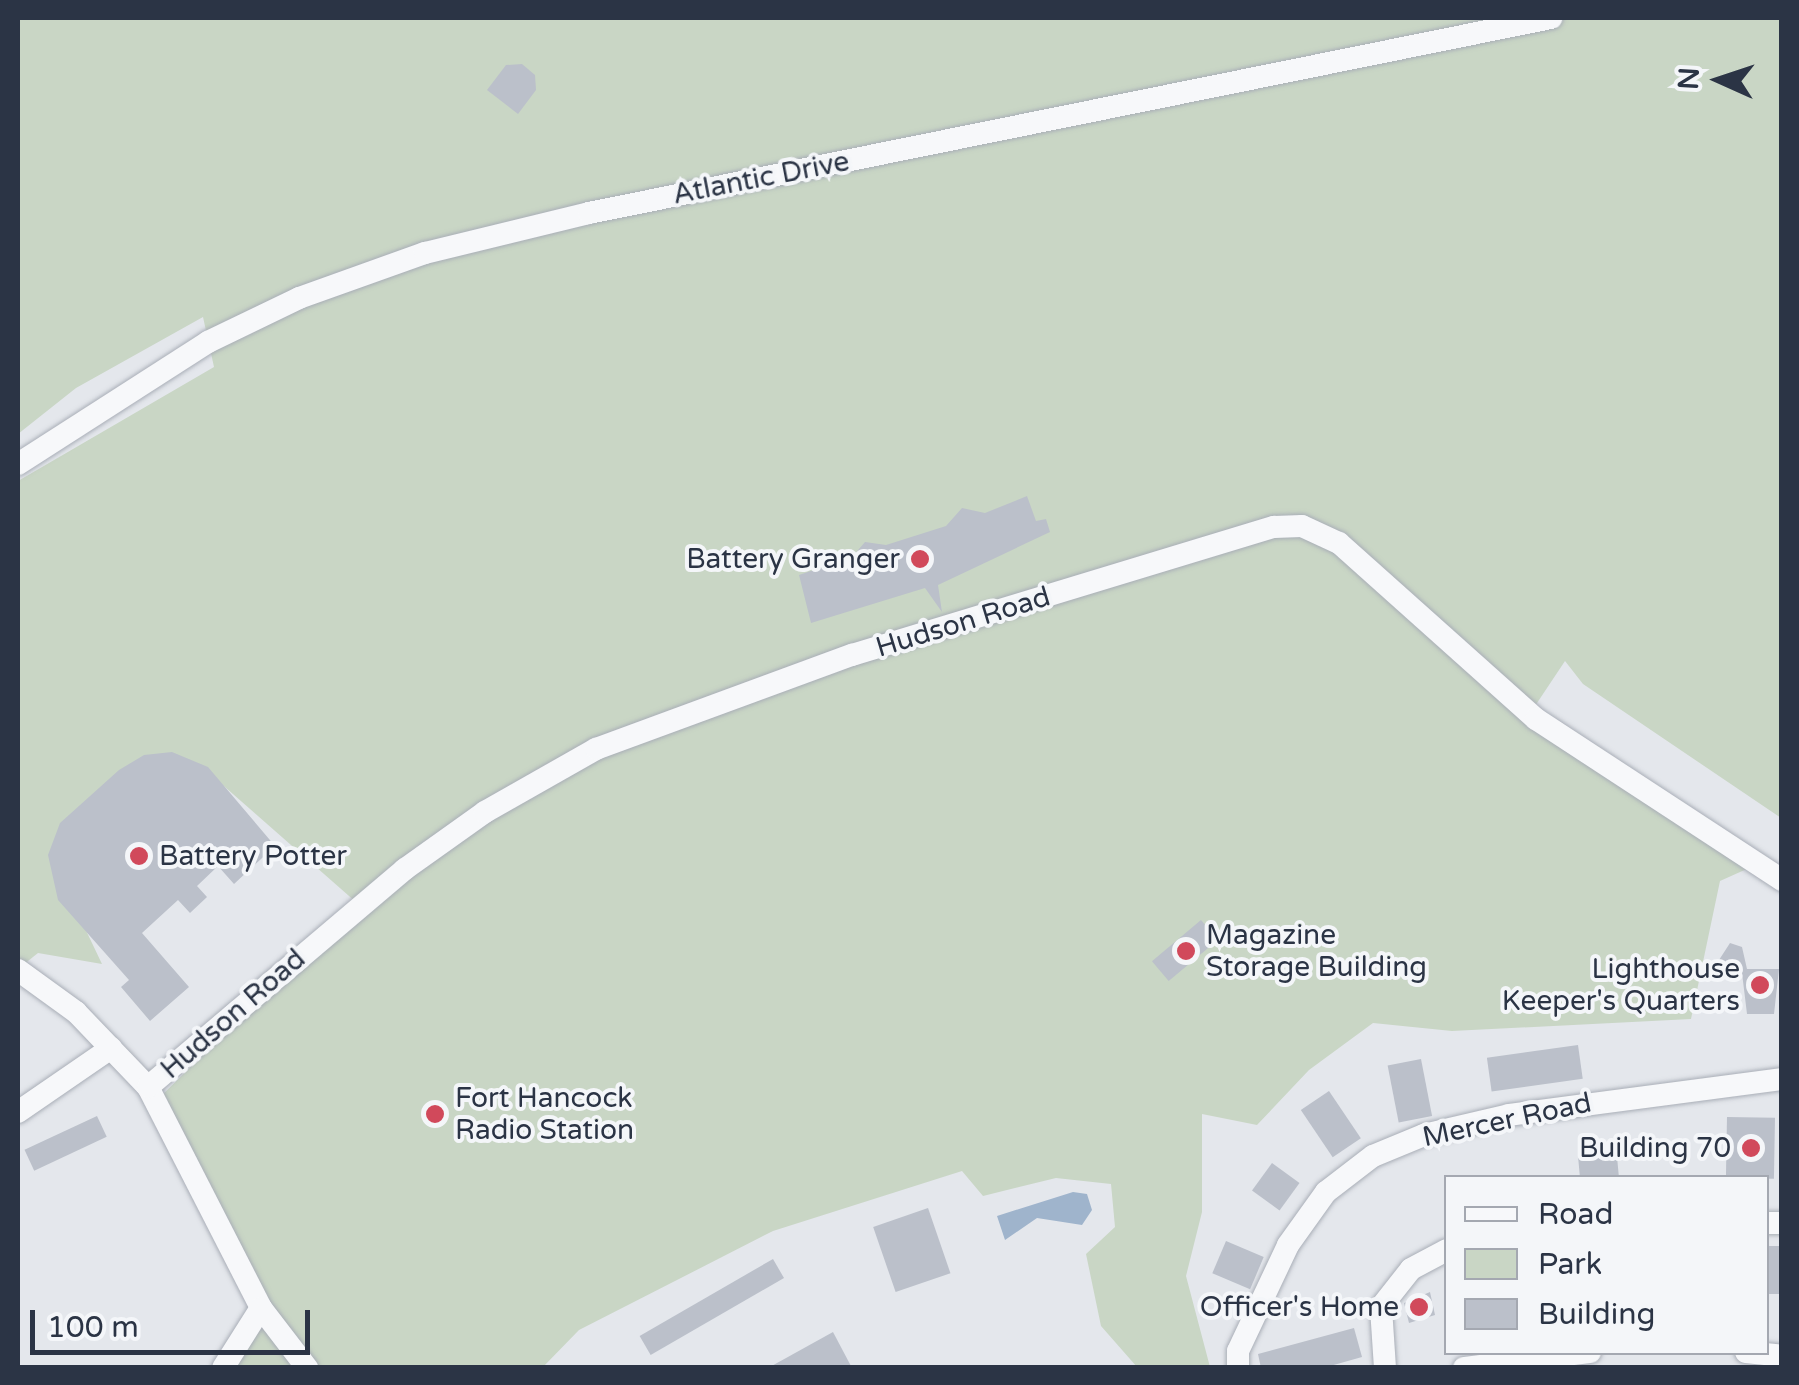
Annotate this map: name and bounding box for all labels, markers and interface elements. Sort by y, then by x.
north arrow [1669,30,1769,130]
text: N [1671,66,1707,91]
street label: Atlantic Drive [670,144,852,212]
place label: Battery Granger [686,542,900,576]
marker: Battery Granger [909,548,931,570]
street label: Hudson Road [872,580,1054,664]
place label: Battery Potter [159,839,347,873]
marker: Battery Potter [128,845,150,867]
place label: Magazine Storage Building [1206,918,1427,984]
marker: Magazine Storage Building [1175,940,1197,962]
street label: Hudson Road [154,942,312,1086]
place label: Lighthouse Keeper's Quarters [1502,952,1740,1018]
marker: Lighthouse Keeper's Quarters [1749,974,1771,996]
place label: Fort Hancock Radio Station [455,1081,634,1147]
street label: Mercer Road [1419,1086,1595,1154]
marker: Fort Hancock Radio Station [424,1103,446,1125]
place label: Building 70 [1579,1131,1731,1165]
marker: Building 70 [1740,1137,1762,1159]
legend [1444,1175,1769,1355]
text: Road [1538,1196,1613,1233]
text: Park [1538,1246,1602,1283]
scale bar [35,1290,315,1352]
place label: Officer's Home [1200,1290,1399,1324]
marker: Officer's Home [1408,1296,1430,1318]
text: Building [1538,1296,1655,1333]
text: 100 m [47,1309,139,1346]

